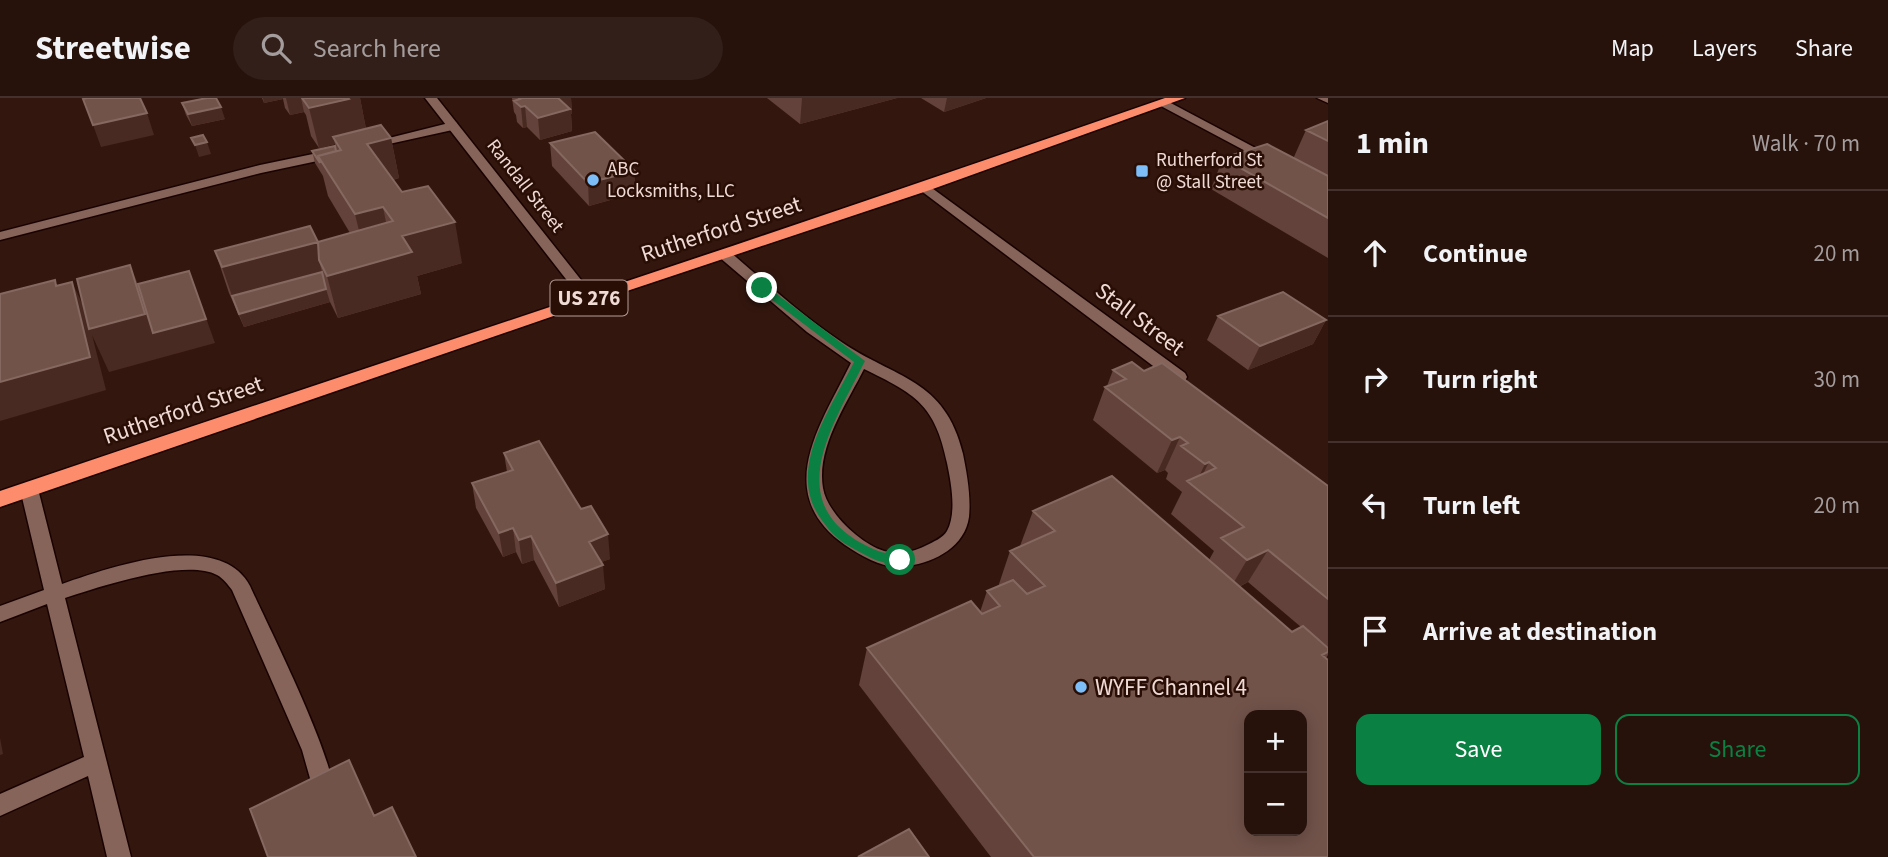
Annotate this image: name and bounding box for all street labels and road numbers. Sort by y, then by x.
street label: Randall Street [480,134,570,239]
street label: Rutherford Street [637,187,806,270]
street label: Stall Street [1088,274,1192,364]
road number: US 276 [550,280,628,316]
street label: Rutherford Street [99,367,268,453]

